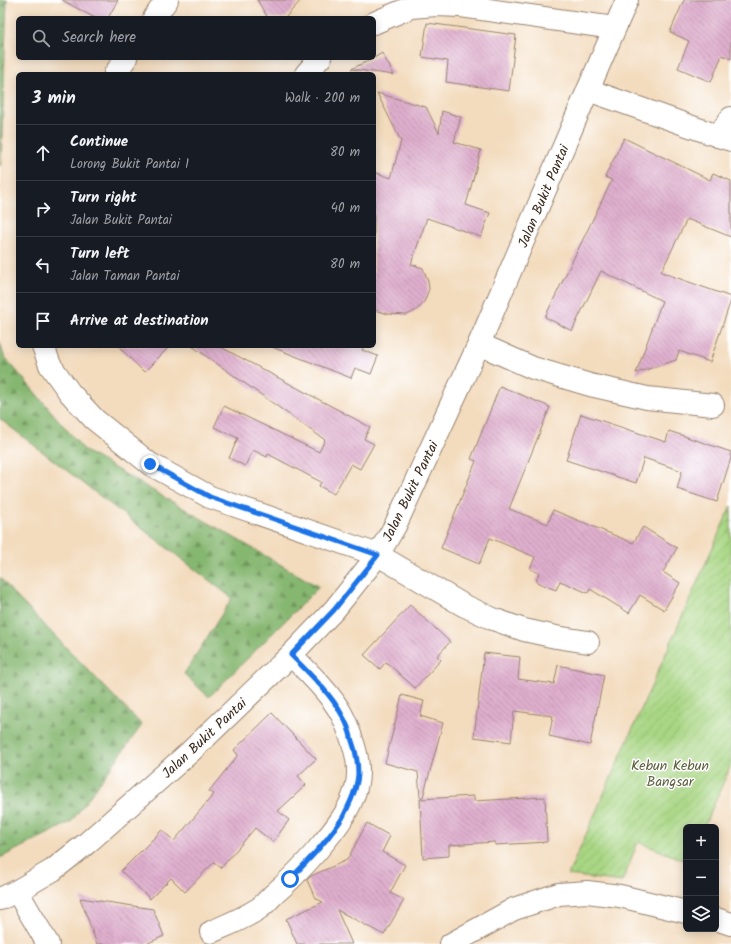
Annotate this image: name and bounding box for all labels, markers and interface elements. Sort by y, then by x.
search box [16,16,376,60]
text: Search here [62,26,136,50]
icon: search [30,27,52,49]
text: 3 min [32,85,76,112]
text: Walk · 200 m [285,88,360,109]
text: Continue [70,130,128,154]
street label: Jalan Bukit Pantai [512,141,576,251]
icon: ahead [32,142,54,164]
text: 80 m [330,142,360,163]
text: Lorong Bukit Pantai 1 [70,154,189,175]
text: Turn right [70,186,137,210]
icon: right [32,198,54,220]
text: 40 m [331,198,360,219]
text: Jalan Bukit Pantai [70,210,172,231]
text: Turn left [70,242,130,266]
icon: left [32,254,54,276]
text: 80 m [330,254,360,275]
text: Jalan Taman Pantai [70,266,180,287]
text: Arrive at destination [70,309,209,333]
icon: arrive [32,310,54,332]
street label: Jalan Bukit Pantai [377,437,445,546]
route end [141,455,159,473]
street label: Jalan Bukit Pantai [157,693,253,784]
park label: Kebun Kebun Bangsar [631,755,709,793]
map controls [683,824,719,932]
button: + [683,824,719,860]
button: − [683,860,719,896]
route start [281,870,299,888]
button: layers [683,896,719,932]

